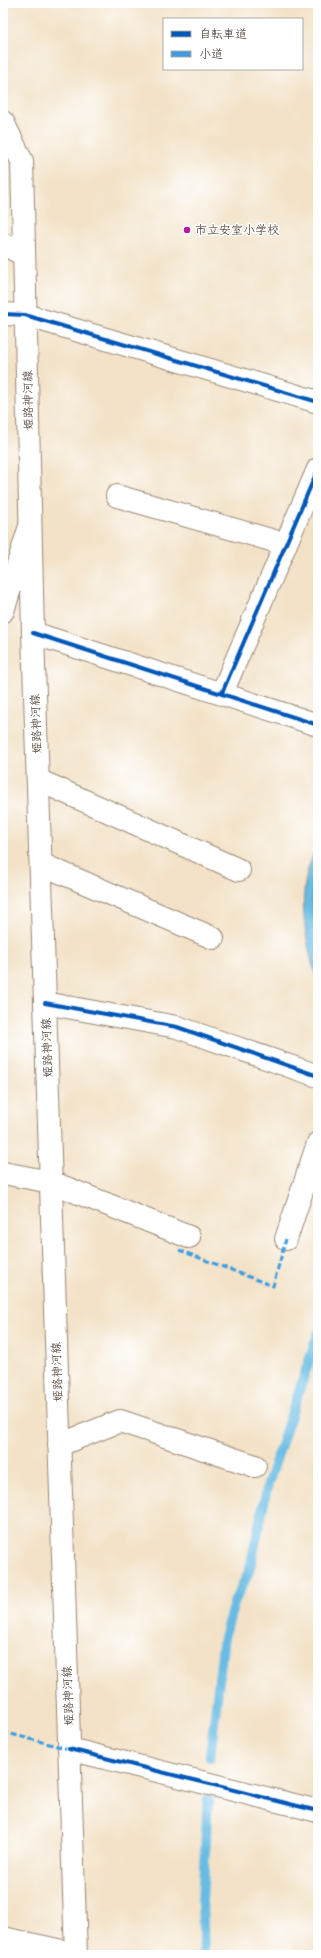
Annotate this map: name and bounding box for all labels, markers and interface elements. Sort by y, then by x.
legend [163,18,303,70]
text: 自転車道 [199,27,247,41]
text: 小道 [199,47,223,61]
place label: 市立安室小学校 [195,223,279,237]
marker: 市立安室小学校 [182,225,192,235]
street label: 姫路神河線 [20,370,36,430]
street label: 姫路神河線 [28,694,44,754]
street label: 姫路神河線 [39,1018,55,1078]
street label: 姫路神河線 [49,1342,65,1402]
street label: 姫路神河線 [60,1666,76,1726]

